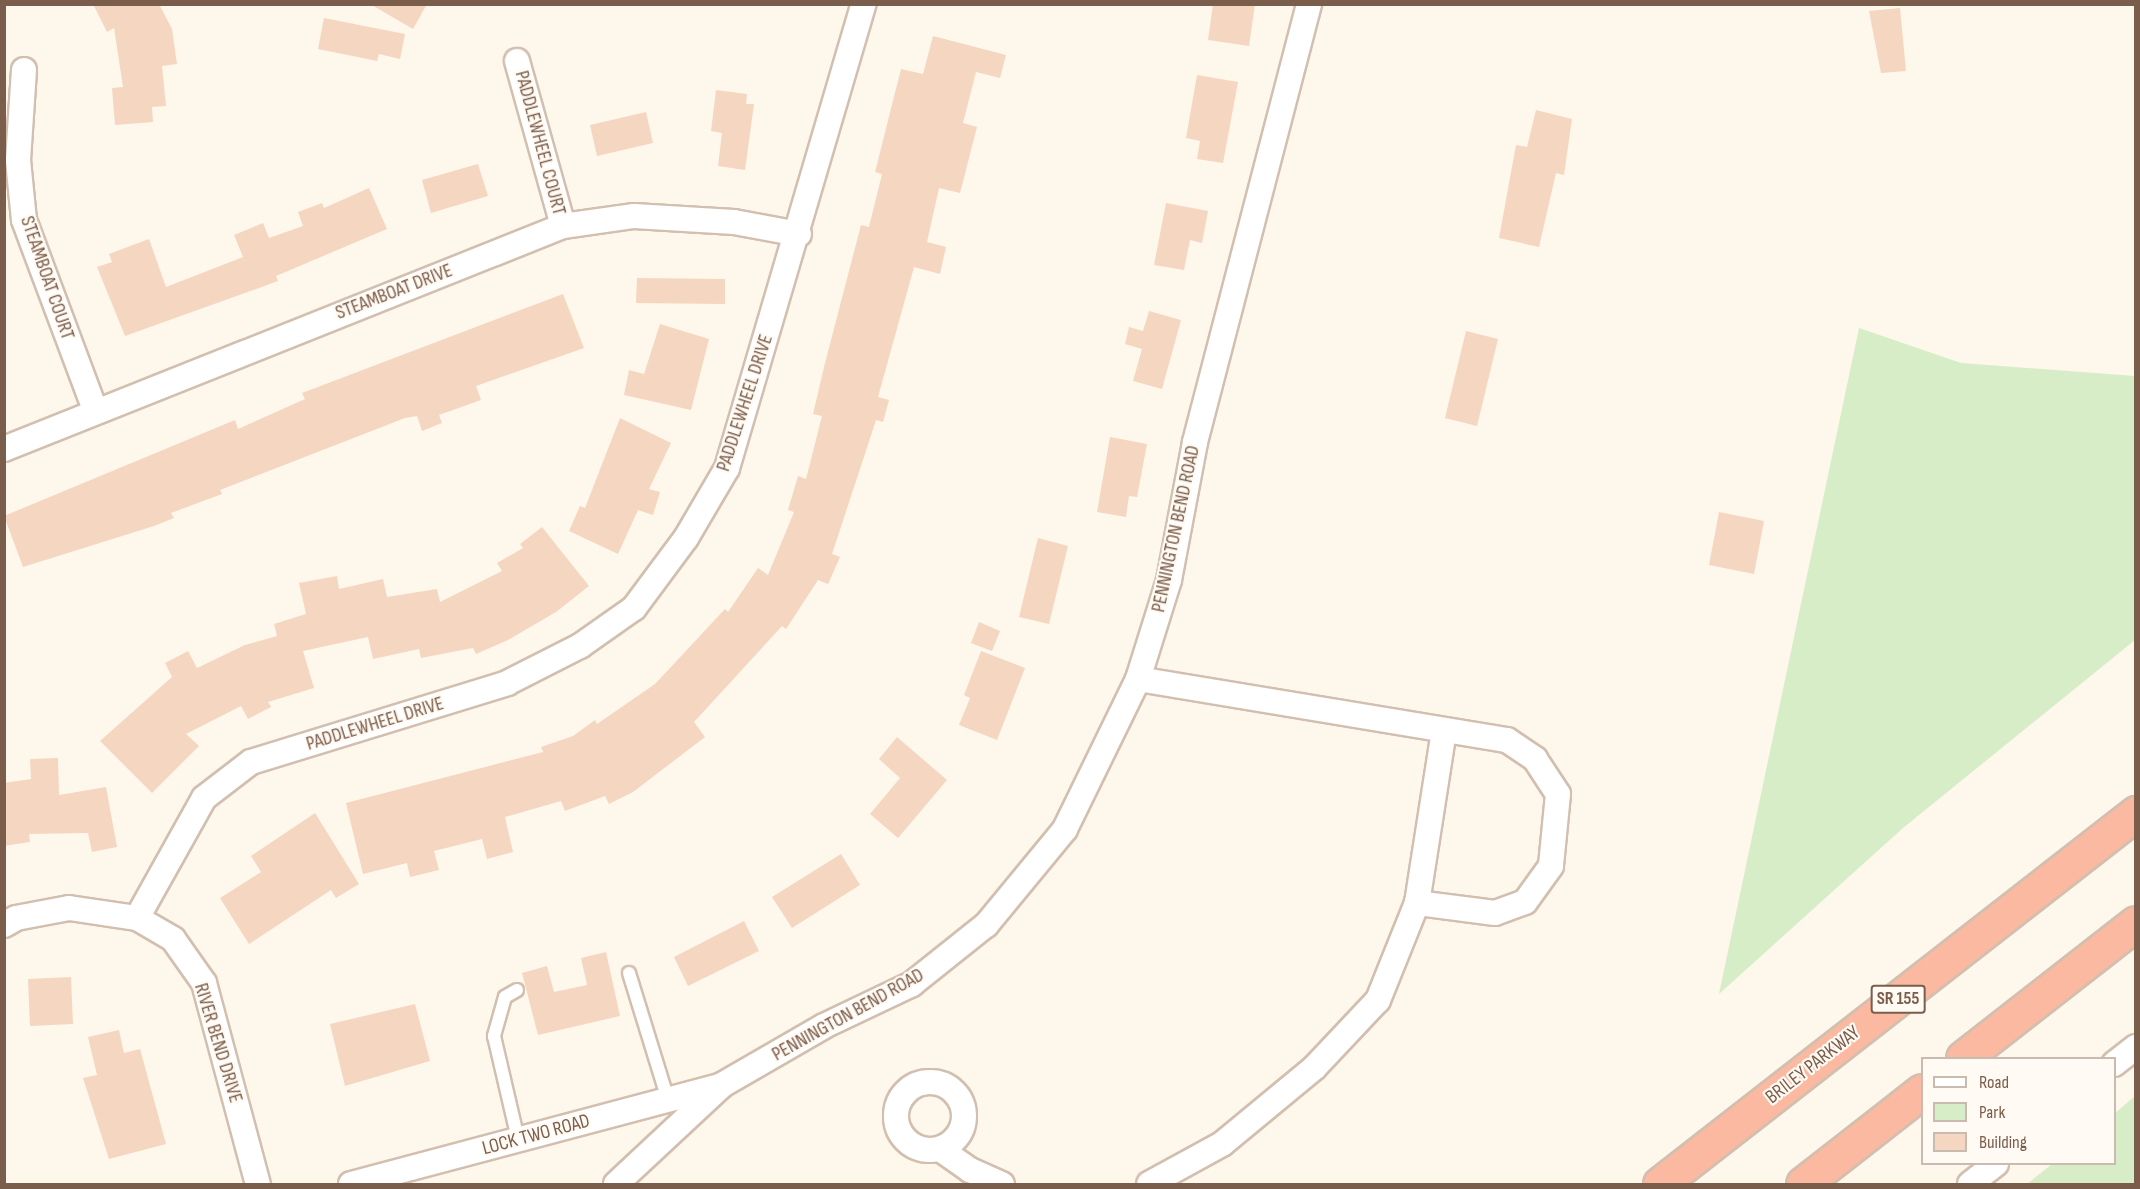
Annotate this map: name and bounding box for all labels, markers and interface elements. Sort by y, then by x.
street label: PADDLEWHEEL COURT [509,68,571,218]
street label: STEAMBOAT COURT [15,213,79,343]
street label: STEAMBOAT DRIVE [332,259,456,325]
street label: PADDLEWHEEL DRIVE [712,332,778,474]
street label: PENNINGTON BEND ROAD [1147,443,1205,615]
street label: PADDLEWHEEL DRIVE [303,692,447,756]
street label: PENNINGTON BEND ROAD [768,963,928,1067]
street label: RIVER BEND DRIVE [188,980,248,1106]
road number: SR 155 [1870,984,1926,1014]
street label: BRILEY PARKWAY [1761,1021,1865,1109]
legend [1921,1057,2116,1165]
text: Road [1979,1072,2009,1093]
text: Park [1979,1102,2005,1123]
street label: LOCK TWO ROAD [480,1109,592,1161]
text: Building [1979,1132,2027,1153]

